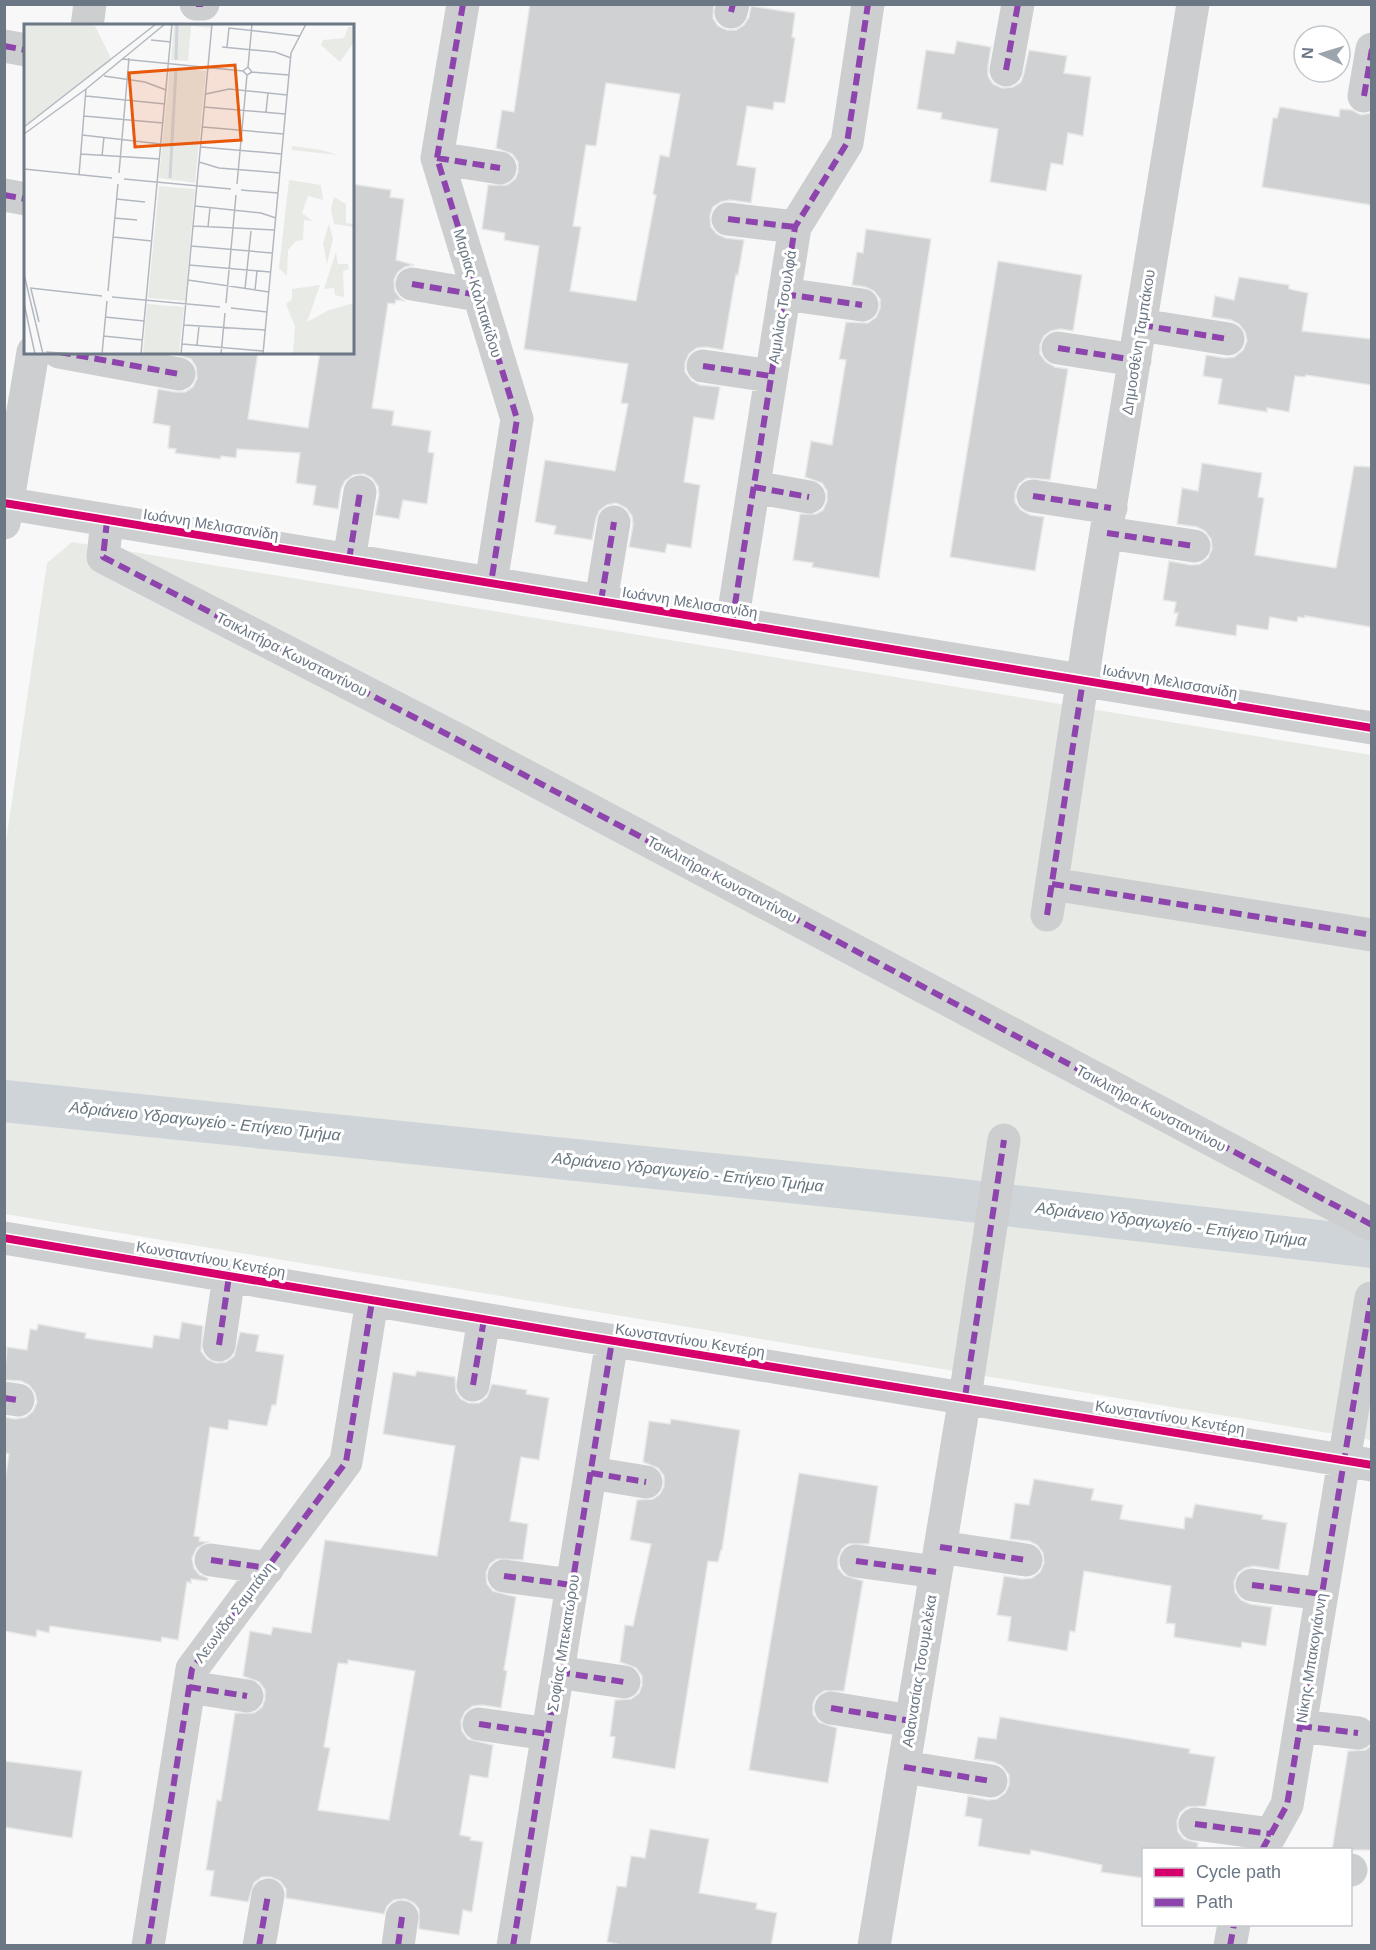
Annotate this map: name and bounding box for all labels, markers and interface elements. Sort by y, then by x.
inset map [24,24,354,354]
north arrow [1292,24,1352,84]
text: N [1299,47,1316,59]
street label: Μαρίας Καλπακίδου [450,227,506,359]
street label: Αιμιλίας Τσουλφά [765,249,799,365]
street label: Δημοσθένη Ταμπάκου [1118,268,1158,416]
street label: Ιωάννη Μελισσανίδη [142,505,280,543]
street label: Ιωάννη Μελισσανίδη [621,583,759,621]
street label: Τσικλιτήρα Κωνσταντίνου [213,608,371,700]
street label: Ιωάννη Μελισσανίδη [1101,661,1239,701]
street label: Τσικλιτήρα Κωνσταντίνου [644,832,800,926]
street label: Τσικλιτήρα Κωνσταντίνου [1073,1061,1229,1155]
water label: Αδριάνειο Υδραγωγείο - Επίγειο Τμήμα [67,1098,342,1144]
water label: Αδριάνειο Υδραγωγείο - Επίγειο Τμήμα [550,1149,825,1195]
water label: Αδριάνειο Υδραγωγείο - Επίγειο Τμήμα [1034,1199,1308,1249]
street label: Κωνσταντίνου Κεντέρη [135,1237,287,1281]
street label: Κωνσταντίνου Κεντέρη [614,1320,766,1360]
street label: Κωνσταντίνου Κεντέρη [1094,1397,1246,1437]
street label: Λεωνίδα Σαμπάνη [191,1558,277,1666]
street label: Σοφίας Μπεκατώρου [544,1573,582,1713]
street label: Νίκης Μπακογιάννη [1292,1592,1330,1724]
street label: Αθανασίας Τσουμελέκα [899,1593,940,1749]
legend [1142,1848,1352,1926]
text: Cycle path [1196,1862,1281,1882]
text: Path [1196,1892,1233,1912]

